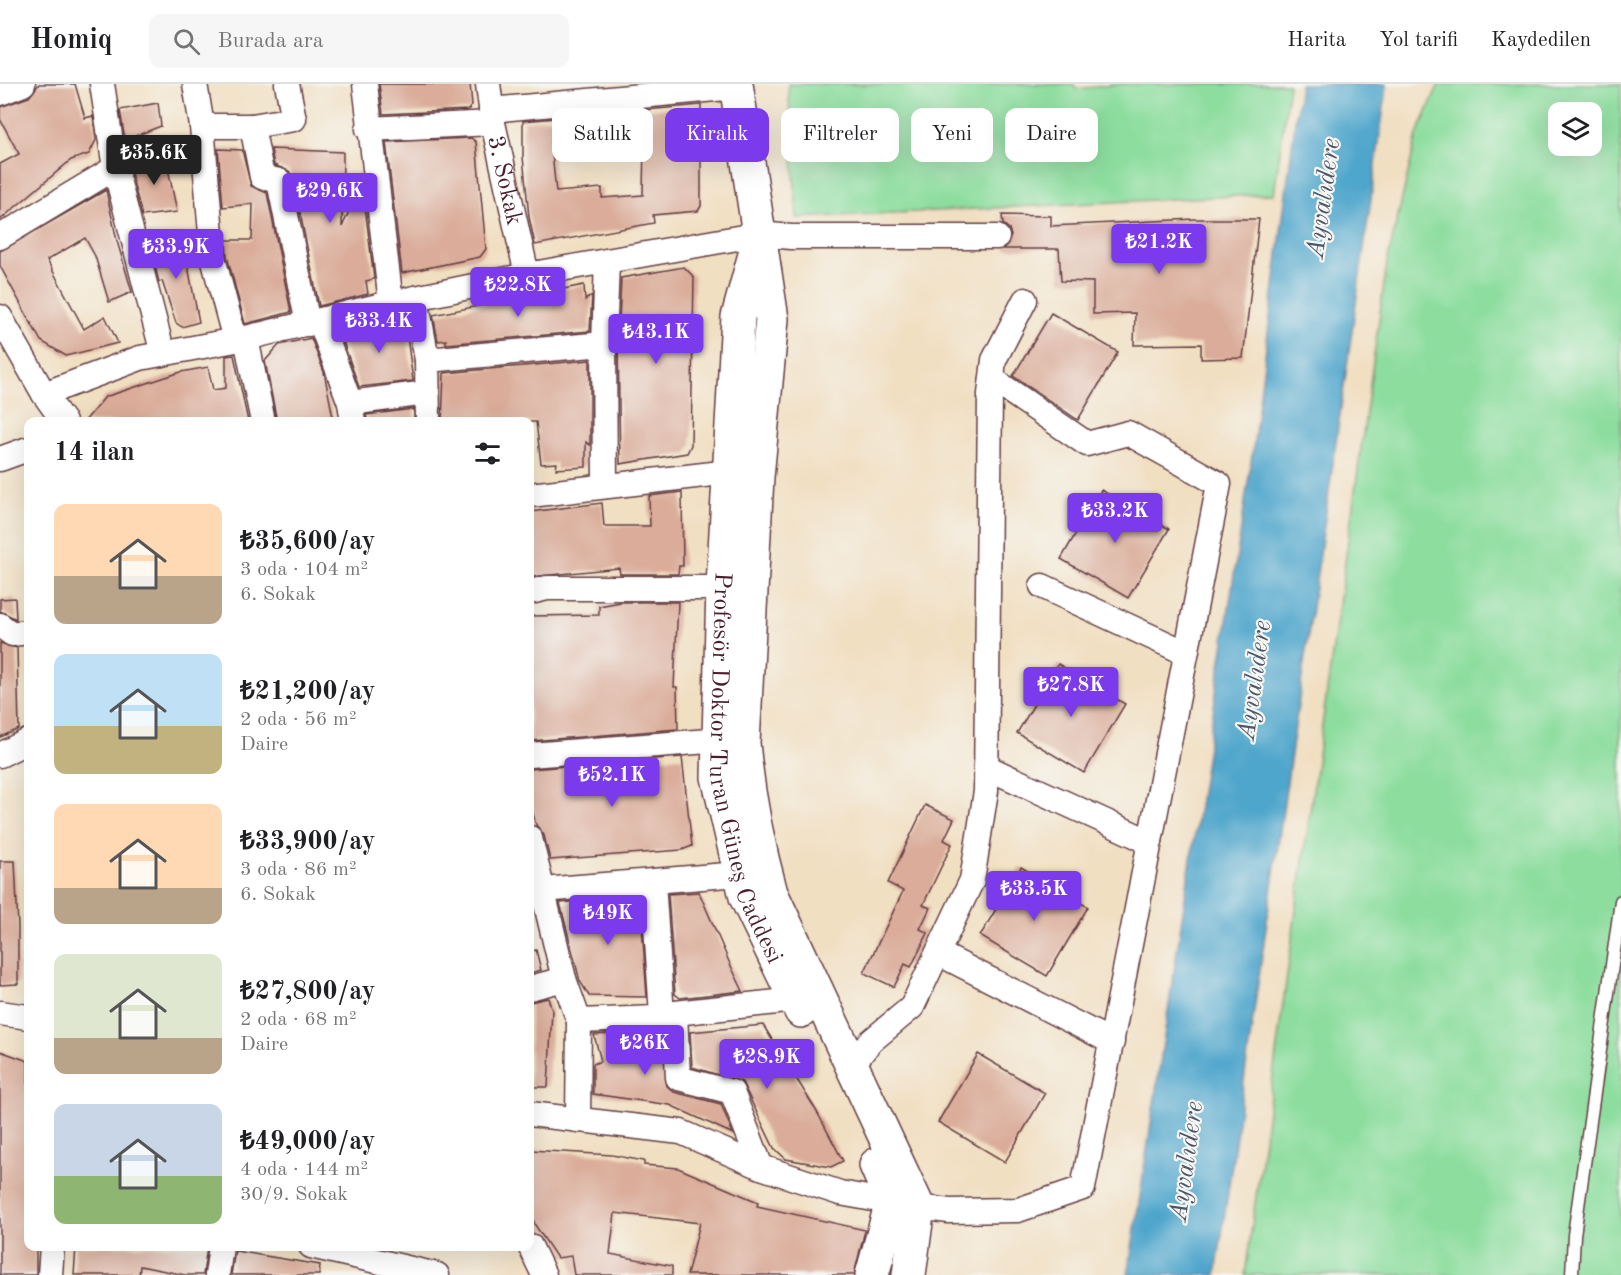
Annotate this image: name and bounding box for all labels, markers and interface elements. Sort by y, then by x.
search box [149,14,569,68]
icon: search [170,25,203,58]
text: Homiq [30,27,113,55]
text: Burada ara [218,30,324,52]
text: Harita [1287,30,1346,51]
text: Yol tarifi [1379,30,1458,51]
text: Kaydedilen [1491,30,1591,51]
map controls [1548,102,1602,156]
button: layers [1548,102,1602,156]
chip: Satılık [552,108,653,162]
chip: Kiralık [665,108,769,162]
chip: Filtreler [781,108,899,162]
chip: Yeni [911,108,993,162]
chip: Daire [1005,108,1098,162]
street label: 3. Sokak [482,134,526,228]
pin: ₺35.6K [105,135,203,186]
water label: Ayvalıdere [1302,137,1345,262]
text: ₺35.6K [120,144,188,164]
pin: ₺29.6K [281,173,379,224]
text: ₺29.6K [296,182,364,202]
pin: ₺21.2K [1110,224,1208,275]
pin: ₺33.9K [127,229,225,280]
text: ₺21.2K [1125,233,1193,253]
text: ₺33.9K [142,238,210,258]
pin: ₺22.8K [469,267,567,318]
text: ₺22.8K [484,276,552,296]
pin: ₺33.4K [330,303,428,354]
text: ₺33.4K [345,312,413,332]
pin: ₺43.1K [607,314,705,365]
text: ₺43.1K [622,323,690,343]
icon: filters [471,437,504,470]
text: 14 ilan [54,440,135,466]
pin: ₺33.2K [1066,493,1164,544]
text: ₺33.2K [1081,502,1149,522]
icon: home [102,528,174,600]
text: ₺35,600/ay [240,529,375,555]
text: 3 oda · 104 m² [240,560,368,580]
street label: Profesör Doktor Turan Güneş Caddesi [704,571,786,968]
text: 6. Sokak [240,585,316,605]
water label: Ayvalıdere [1233,619,1276,744]
pin: ₺27.8K [1022,667,1120,718]
text: ₺27.8K [1037,676,1105,696]
icon: home [102,678,174,750]
text: ₺21,200/ay [240,679,375,705]
text: 2 oda · 56 m² [240,710,357,730]
text: Daire [240,735,288,755]
pin: ₺52.1K [563,757,661,808]
text: ₺52.1K [578,766,646,786]
icon: home [102,828,174,900]
text: ₺33,900/ay [240,829,375,855]
text: 3 oda · 86 m² [240,860,357,880]
pin: ₺33.5K [985,871,1083,922]
text: ₺33.5K [1000,880,1068,900]
text: 6. Sokak [240,885,316,905]
pin: ₺49K [572,895,644,946]
text: ₺49K [583,904,633,924]
icon: home [102,978,174,1050]
text: ₺27,800/ay [240,979,375,1005]
text: 2 oda · 68 m² [240,1010,357,1030]
pin: ₺26K [609,1025,681,1076]
text: ₺26K [620,1034,670,1054]
text: Daire [240,1035,288,1055]
pin: ₺28.9K [718,1039,816,1090]
text: ₺28.9K [733,1048,801,1068]
water label: Ayvalıdere [1165,1100,1208,1225]
icon: home [102,1128,174,1200]
text: ₺49,000/ay [240,1129,375,1155]
text: 4 oda · 144 m² [240,1160,368,1180]
text: 30/9. Sokak [240,1185,348,1205]

